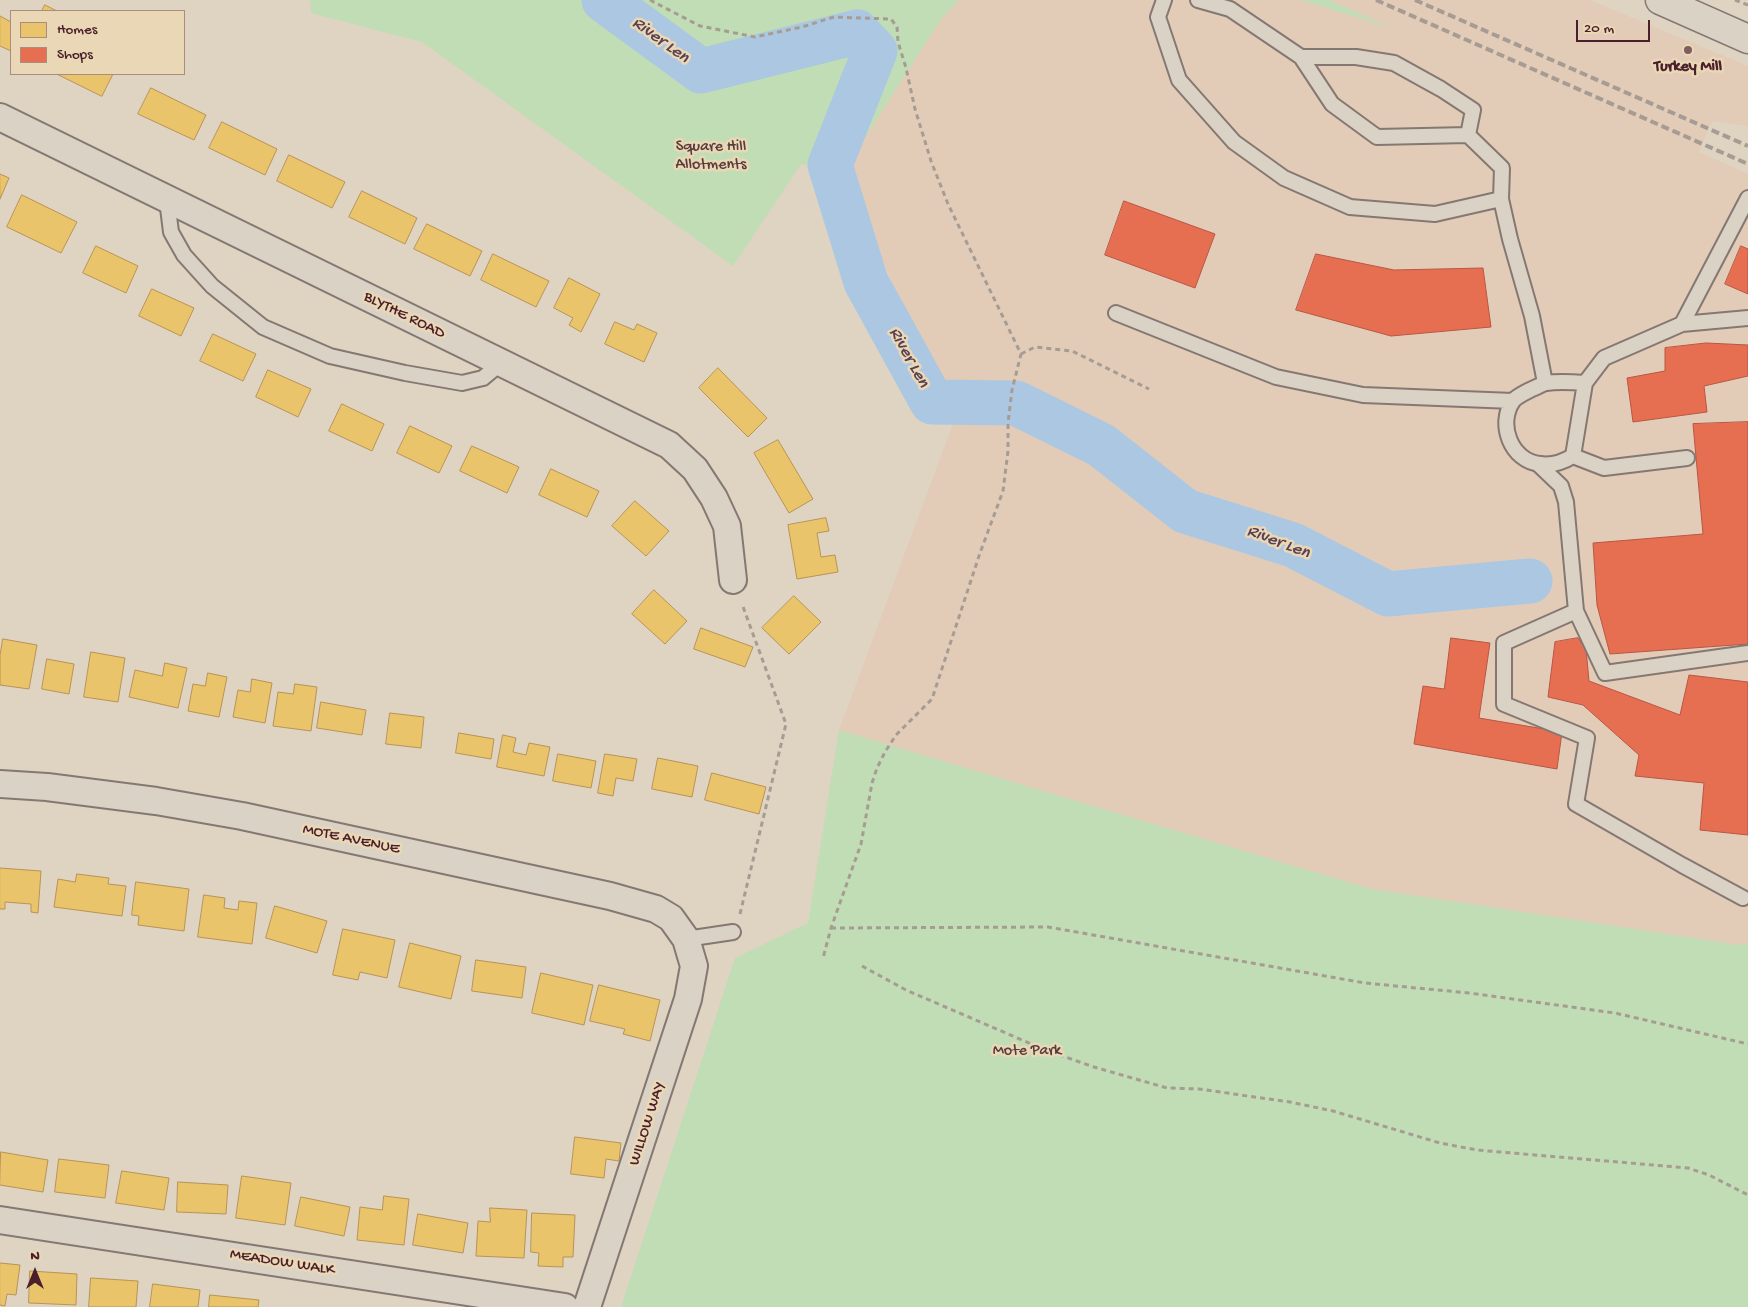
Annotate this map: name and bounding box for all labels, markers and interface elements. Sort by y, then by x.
legend [10,10,185,75]
scale bar [1578,10,1652,42]
water label: River Len [627,13,693,69]
text: 20 m [1584,20,1614,38]
text: Homes [57,21,97,39]
marker: Turkey Mill [1682,44,1694,56]
text: Shops [57,46,93,64]
place label: Turkey Mill [1654,58,1722,78]
park label: Square Hill Allotments [676,138,746,176]
street label: BLYTHE ROAD [360,288,448,344]
water label: River Len [883,324,933,392]
water label: River Len [1243,521,1313,565]
street label: MOTE AVENUE [301,820,401,860]
park label: Mote Park [993,1042,1061,1062]
street label: WILLOW WAY [625,1080,671,1168]
street label: MEADOW WALK [228,1245,336,1281]
north arrow [10,1247,60,1297]
text: N [30,1248,40,1265]

